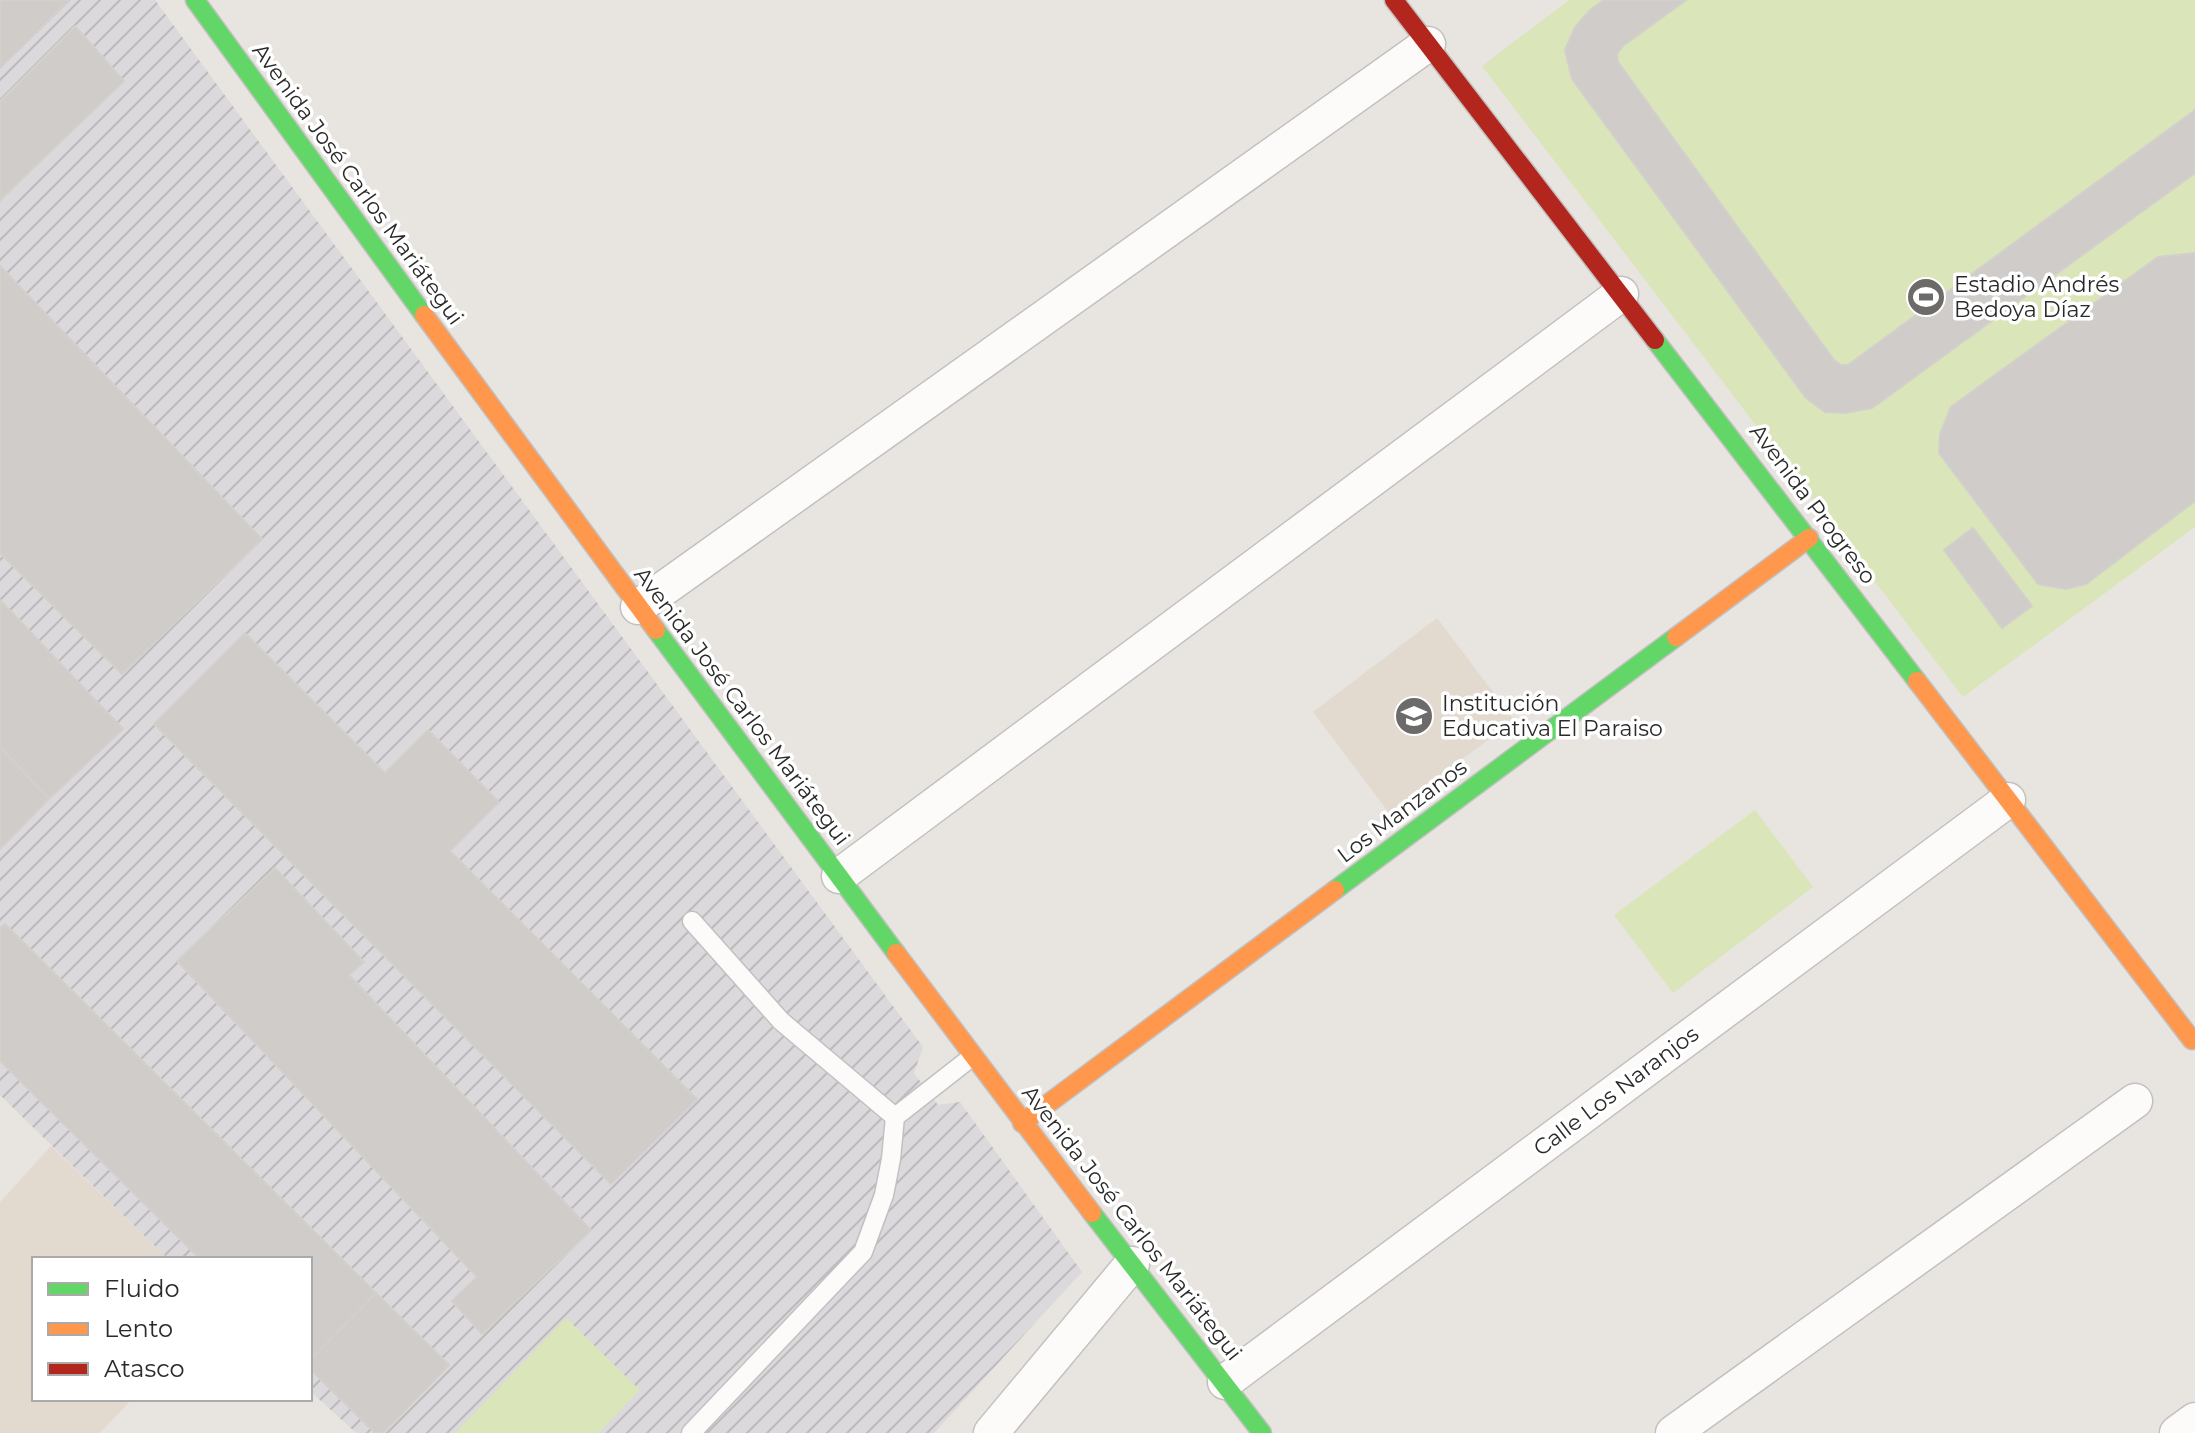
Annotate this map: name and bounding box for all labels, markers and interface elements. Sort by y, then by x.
street label: Avenida José Carlos Mariátegui [247,38,469,330]
place label: Estadio Andrés Bedoya Díaz [1954,271,2120,323]
sports icon: Estadio Andrés Bedoya Díaz [1905,276,1947,318]
street label: Avenida Progreso [1744,419,1882,589]
street label: Avenida José Carlos Mariátegui [628,561,856,851]
place label: Institución Educativa El Paraiso [1442,690,1663,742]
school or university icon: Institución Educativa El Paraiso [1393,695,1435,737]
street label: Los Manzanos [1332,753,1472,869]
street label: Calle Los Naranjos [1528,1020,1704,1162]
street label: Avenida José Carlos Mariátegui [1016,1080,1248,1366]
legend [32,1257,312,1401]
text: Fluido [104,1274,180,1303]
text: Lento [104,1314,173,1343]
text: Atasco [104,1354,185,1383]

